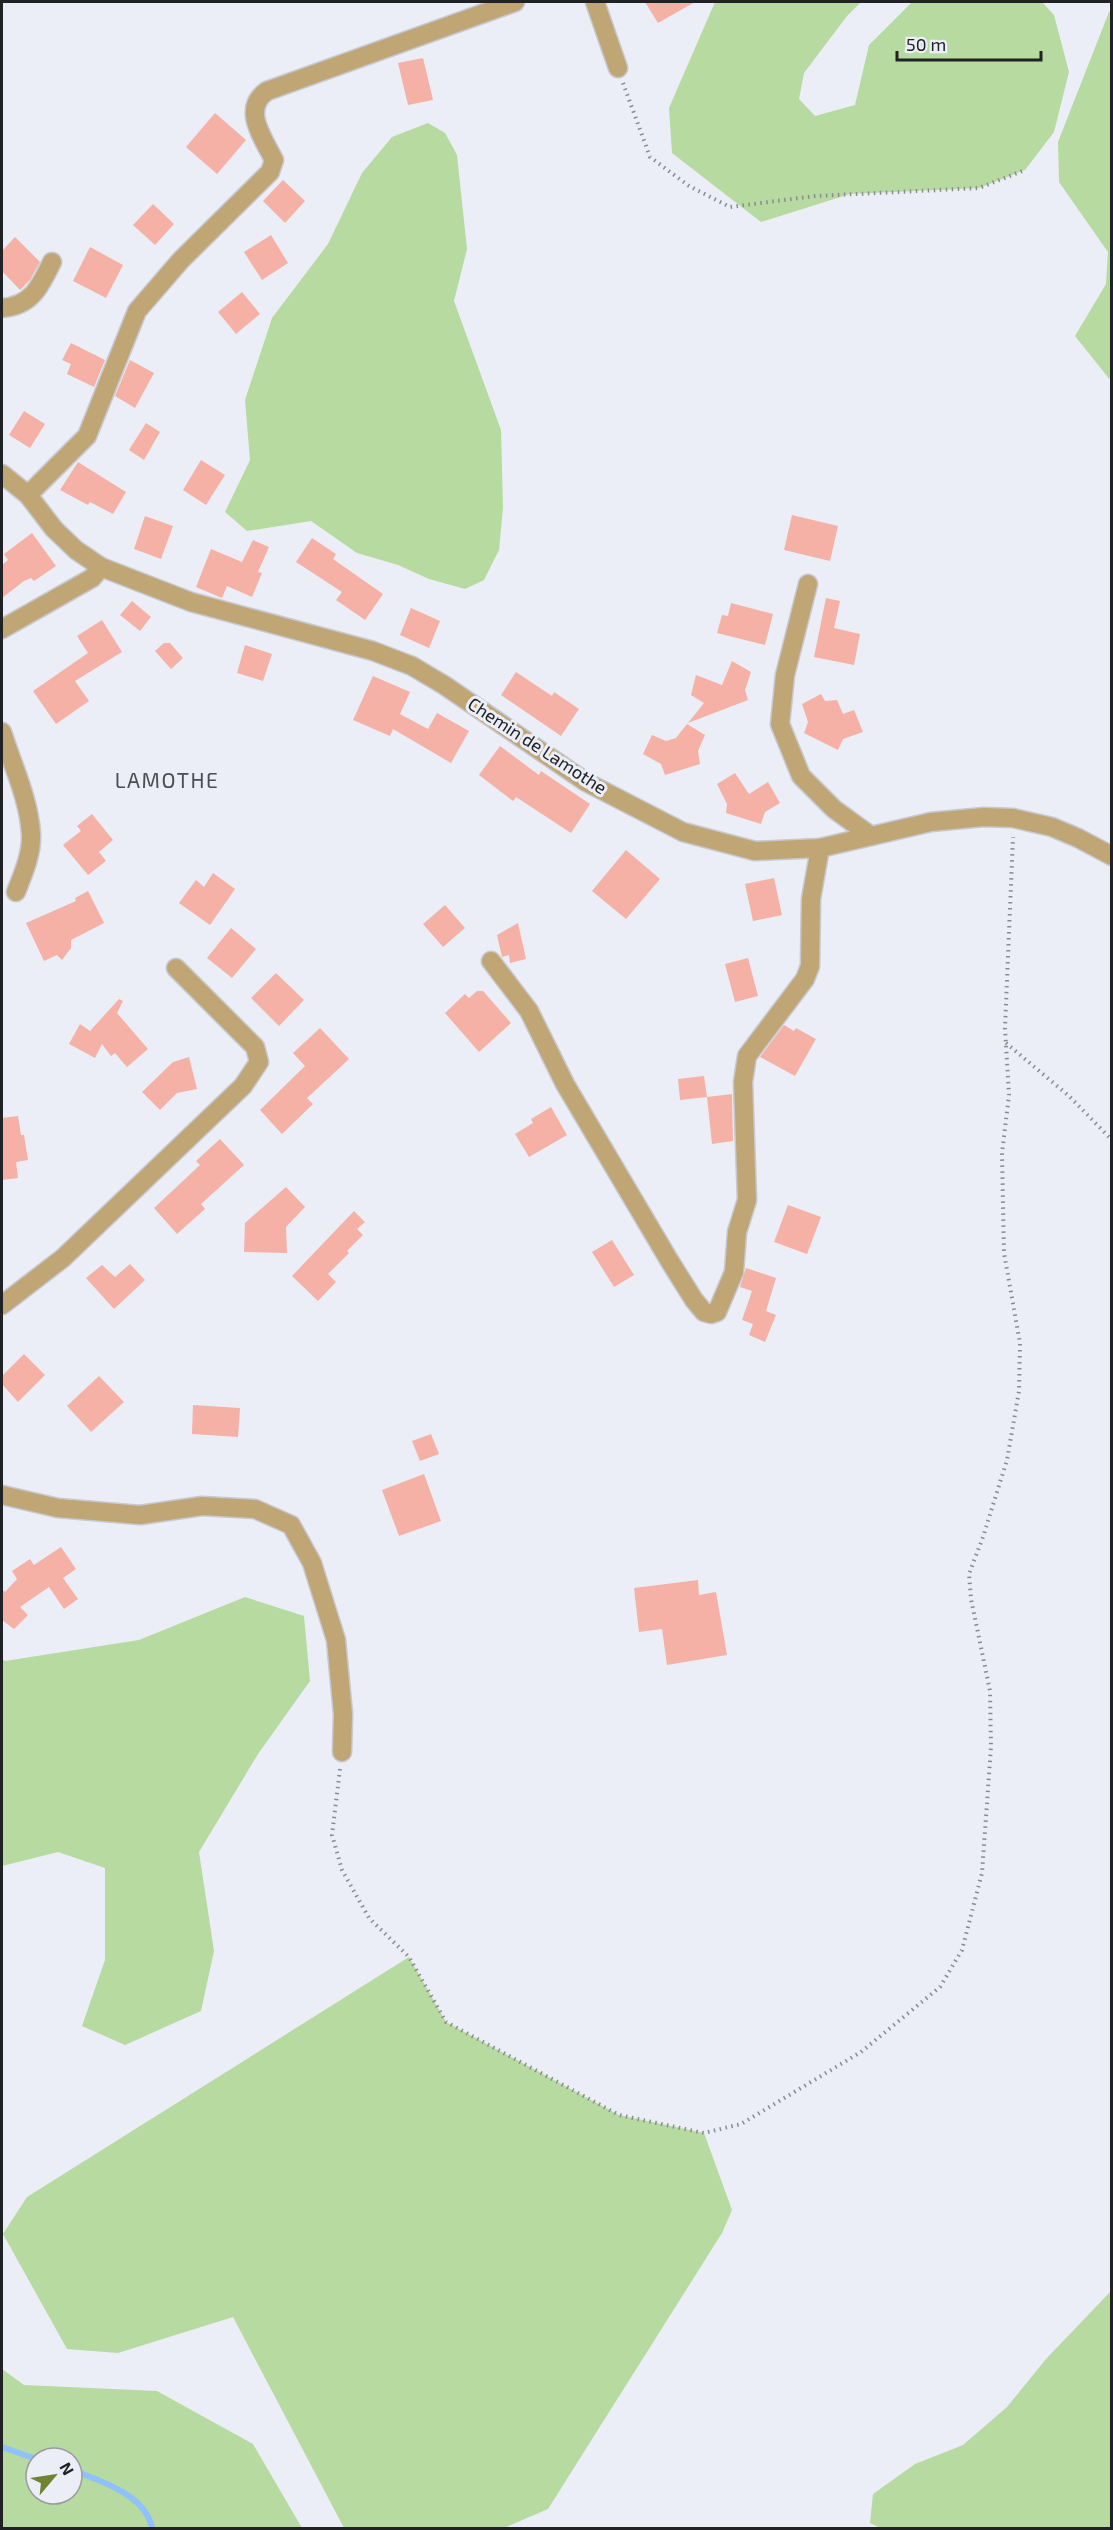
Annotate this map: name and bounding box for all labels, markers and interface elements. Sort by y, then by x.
scale bar [897,24,1041,62]
text: 50 m [906,33,946,55]
street label: Chemin de Lamothe [464,692,611,798]
district label: LAMOTHE [115,767,219,792]
north arrow [24,2446,84,2506]
text: N [56,2459,79,2478]

